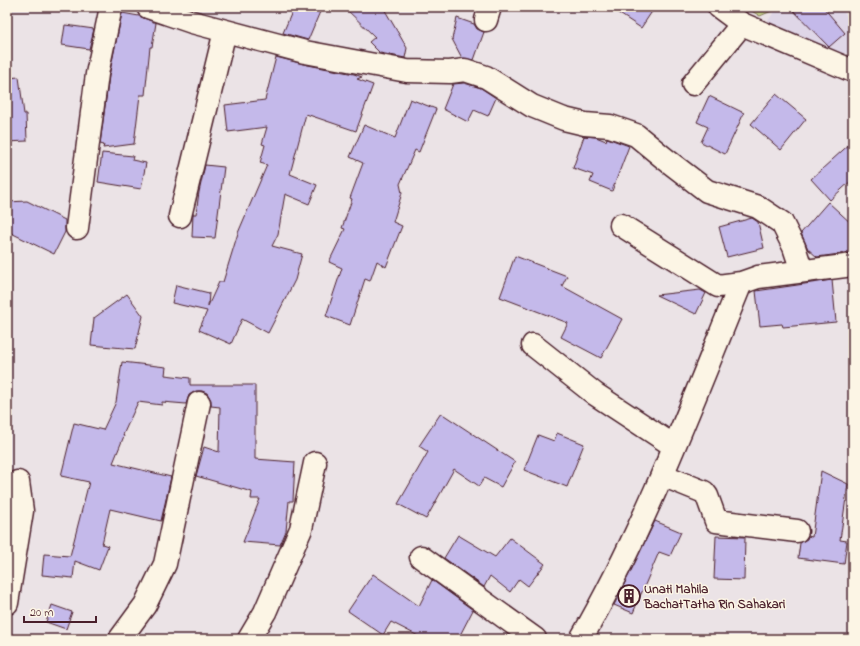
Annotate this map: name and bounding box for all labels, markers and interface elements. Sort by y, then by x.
place label: Unati Mahila BachatTatha Rin Sahakari [643,580,785,614]
building icon: Unati Mahila BachatTatha Rin Sahakari [616,583,642,609]
scale bar [24,598,96,624]
text: 20 m [30,604,53,622]

